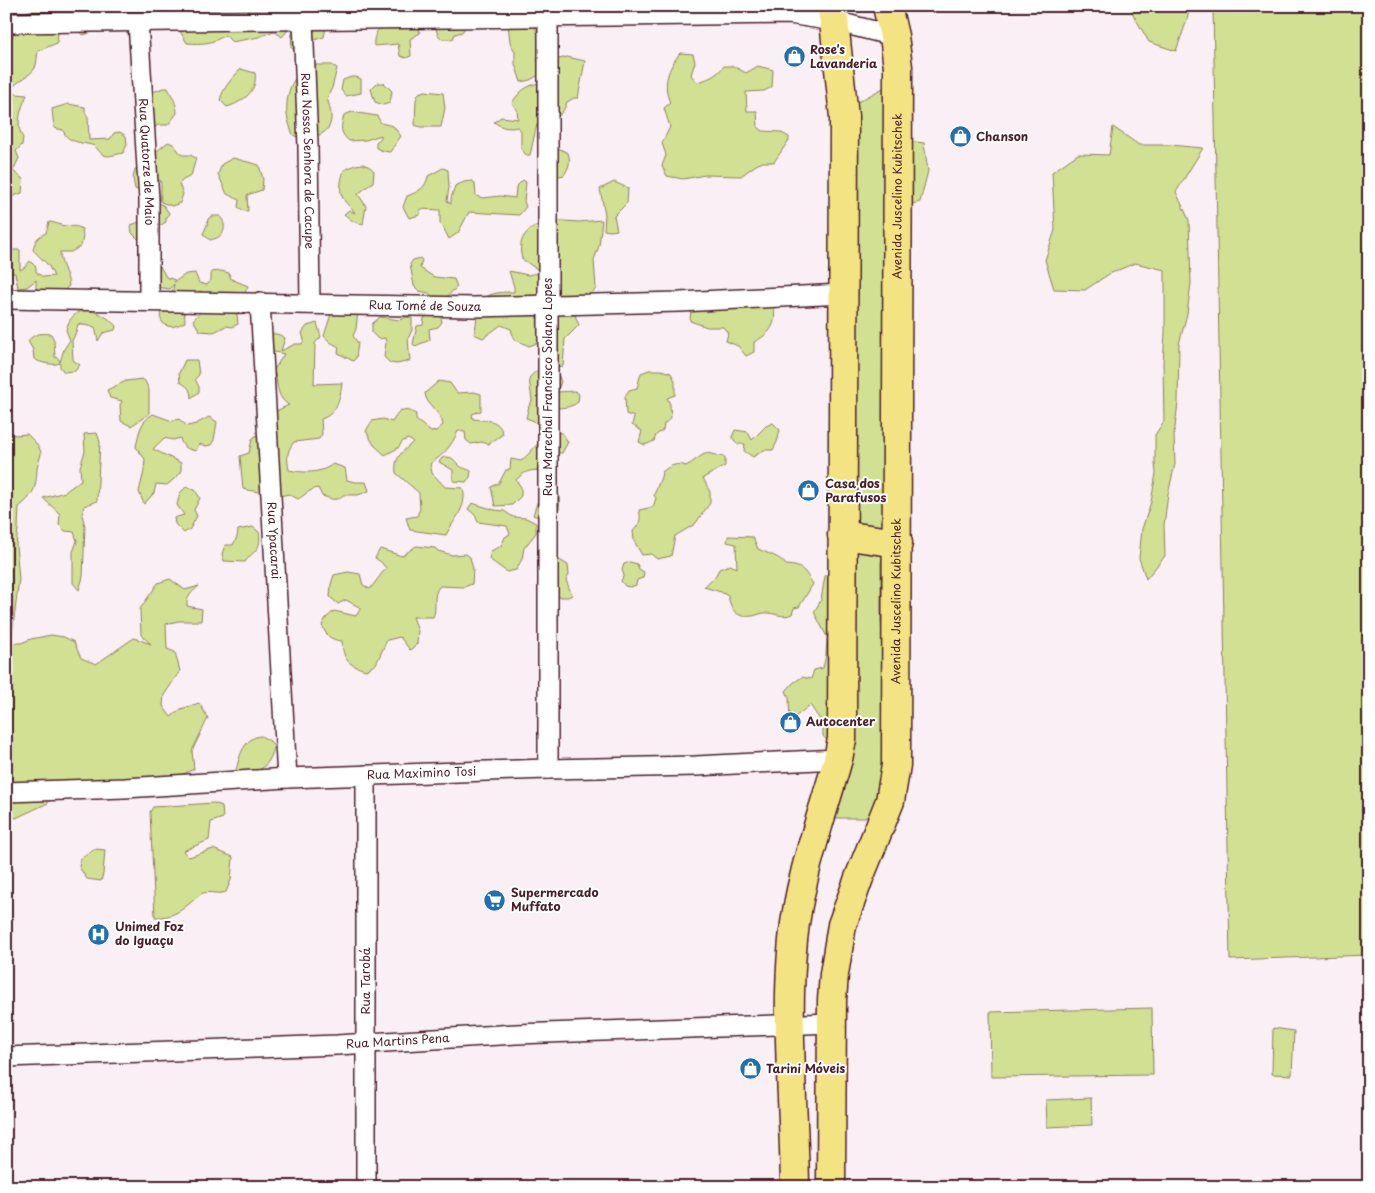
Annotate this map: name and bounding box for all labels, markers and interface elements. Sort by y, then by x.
place label: Rose's Lavanderia [810,40,878,72]
shop icon: Rose's Lavanderia [782,45,806,69]
street label: Rua Nossa Senhora de Cacupe [297,72,319,250]
street label: Rua Quatorze de Maio [135,98,159,226]
street label: Avenida Juscelino Kubitschek [887,113,906,279]
shop icon: Chanson [948,125,972,149]
place label: Chanson [976,127,1028,145]
street label: Rua Marechal Francisco Solano Lopes [538,277,556,496]
street label: Rua Tomé de Souza [369,295,482,315]
place label: Casa dos Parafusos [825,474,886,506]
shop icon: Casa dos Parafusos [797,479,821,503]
street label: Rua Ypacarai [263,501,286,580]
street label: Avenida Juscelino Kubitschek [886,518,905,684]
shop icon: Autocenter [778,710,802,734]
place label: Autocenter [806,712,876,730]
street label: Rua Maximino Tosi [367,761,476,783]
place label: Supermercado Muffato [511,883,599,915]
supermarket icon: Supermercado Muffato [483,888,507,912]
place label: Unimed Foz do Iguaçu [115,917,184,949]
hospital icon: Unimed Foz do Iguaçu [87,922,111,946]
street label: Rua Tarobá [356,947,374,1015]
street label: Rua Martins Pena [345,1028,450,1052]
shop icon: Tarini Móveis [738,1057,762,1081]
place label: Tarini Móveis [766,1059,845,1077]

